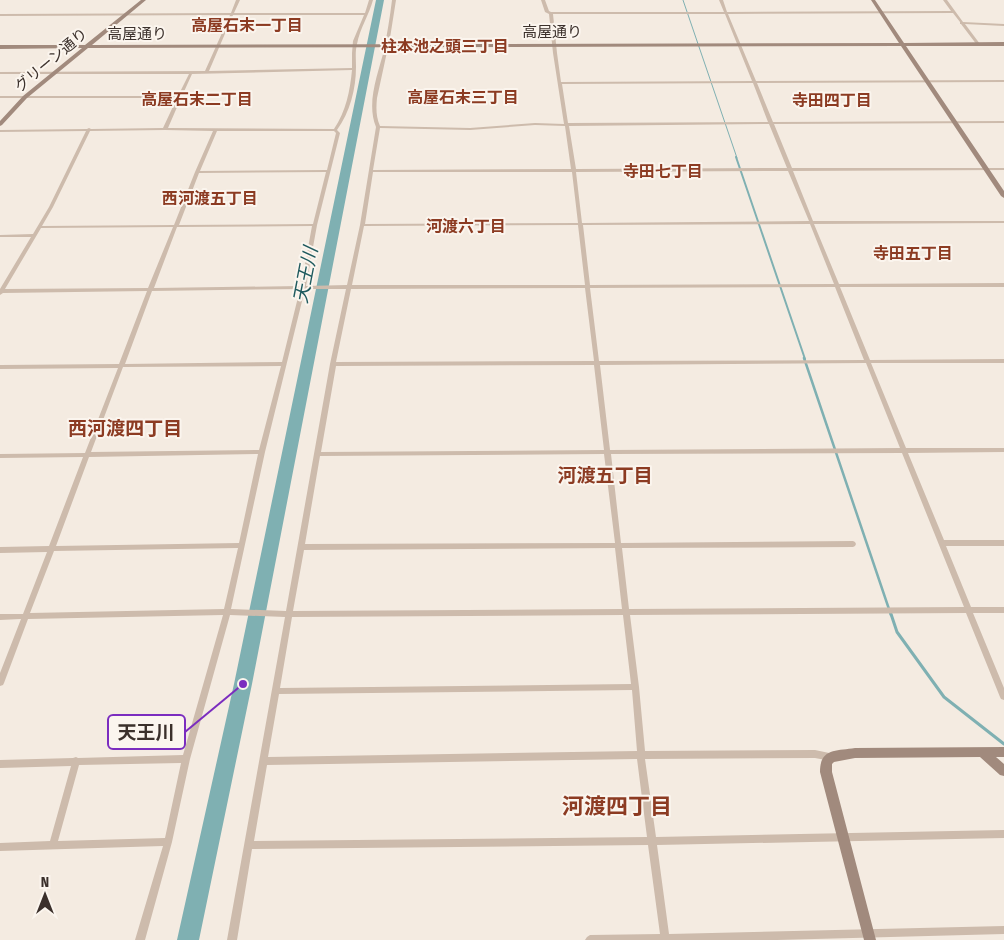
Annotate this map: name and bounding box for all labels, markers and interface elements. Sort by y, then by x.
district label: 高屋石末一丁目 [191,16,303,35]
street label: 高屋通り [522,23,582,41]
street label: グリーン通り [11,24,91,96]
street label: 高屋通り [107,25,167,43]
district label: 柱本池之頭三丁目 [381,37,509,56]
district label: 高屋石末三丁目 [407,88,519,107]
district label: 高屋石末二丁目 [141,90,253,109]
district label: 寺田四丁目 [792,91,872,110]
district label: 寺田七丁目 [623,162,703,181]
district label: 西河渡五丁目 [162,189,258,208]
district label: 河渡六丁目 [426,217,506,236]
water label: 天王川 [289,243,323,305]
district label: 寺田五丁目 [873,244,953,263]
district label: 西河渡四丁目 [68,417,182,440]
district label: 河渡五丁目 [557,464,653,487]
callout: 天王川 [108,715,185,749]
text: 天王川 [117,721,175,744]
district label: 河渡四丁目 [562,793,672,820]
north arrow [20,870,70,920]
text: N [41,874,49,891]

